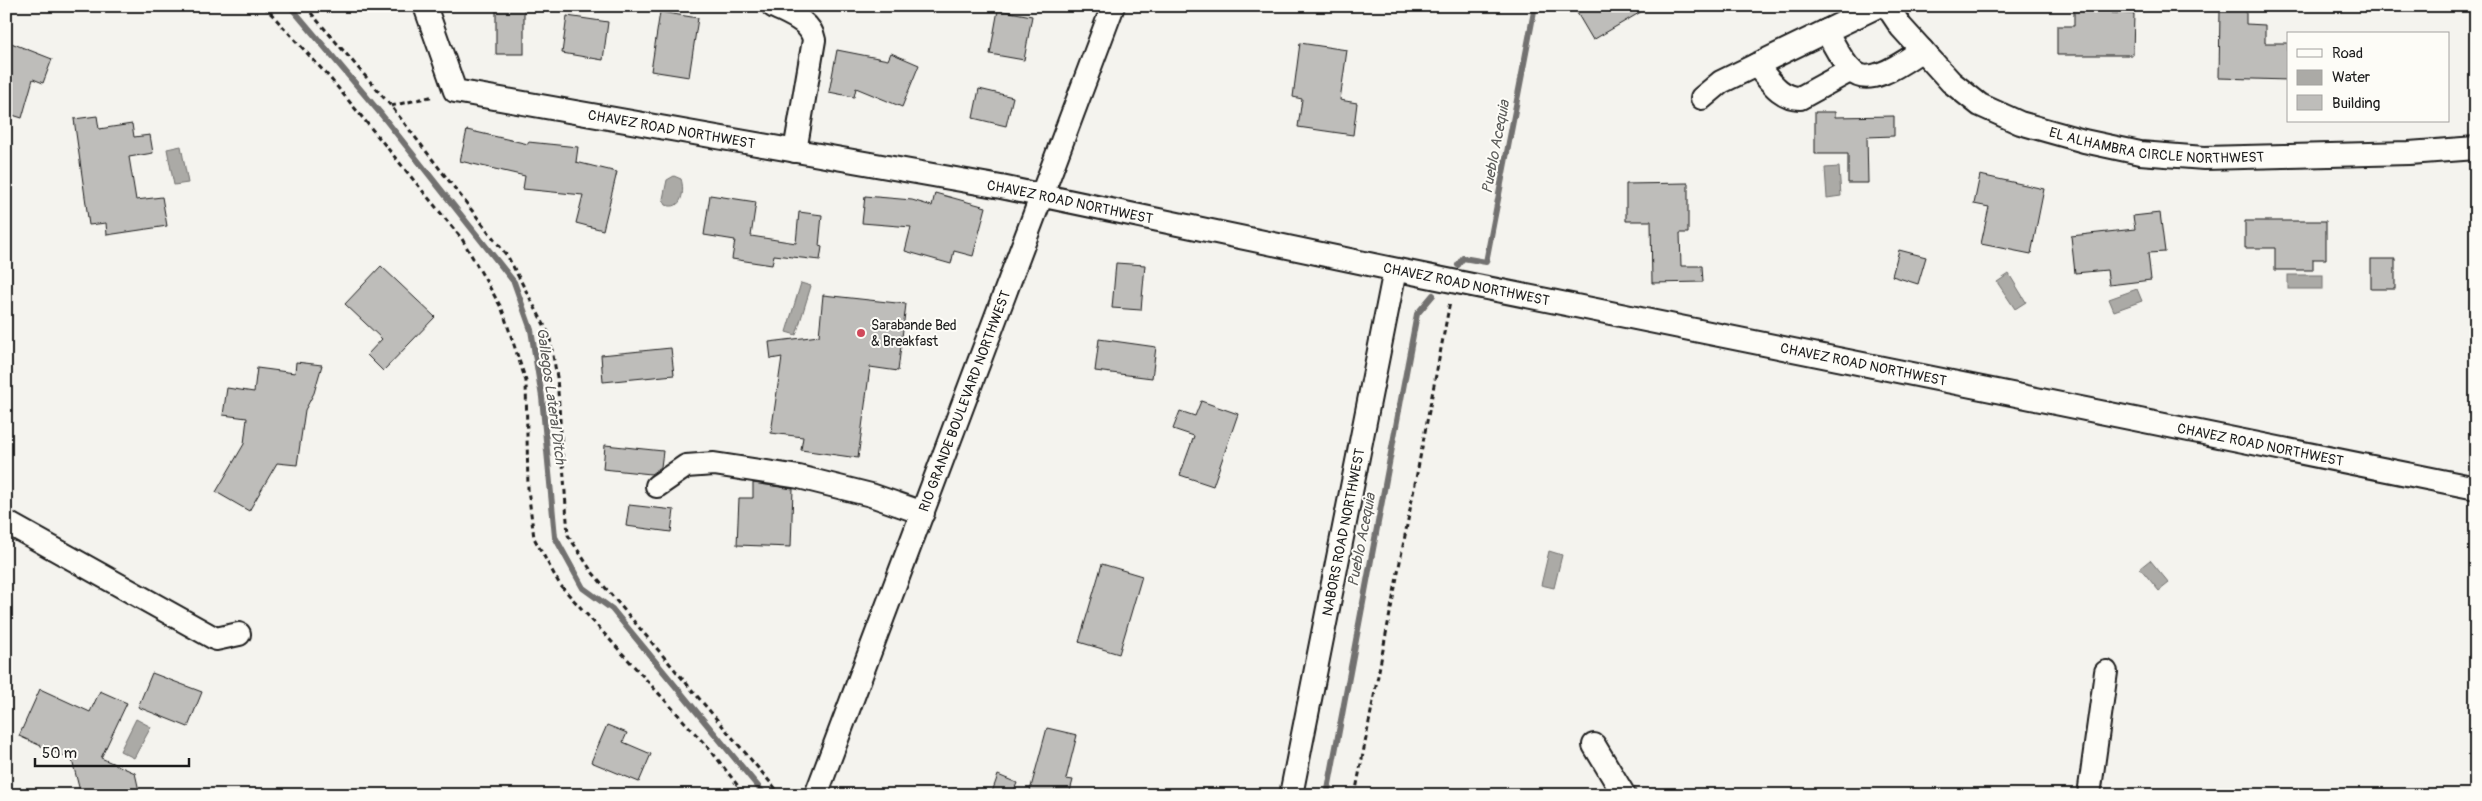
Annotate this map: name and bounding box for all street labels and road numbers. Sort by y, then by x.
street label: CHAVEZ ROAD NORTHWEST [587,106,757,152]
street label: EL ALHAMBRA CIRCLE NORTHWEST [2047,123,2265,167]
street label: CHAVEZ ROAD NORTHWEST [986,176,1155,227]
street label: CHAVEZ ROAD NORTHWEST [1382,259,1551,309]
street label: RIO GRANDE BOULEVARD NORTHWEST [915,288,1014,514]
street label: CHAVEZ ROAD NORTHWEST [1779,339,1948,389]
street label: CHAVEZ ROAD NORTHWEST [2176,419,2345,470]
street label: NABORS ROAD NORTHWEST [1318,447,1368,617]

